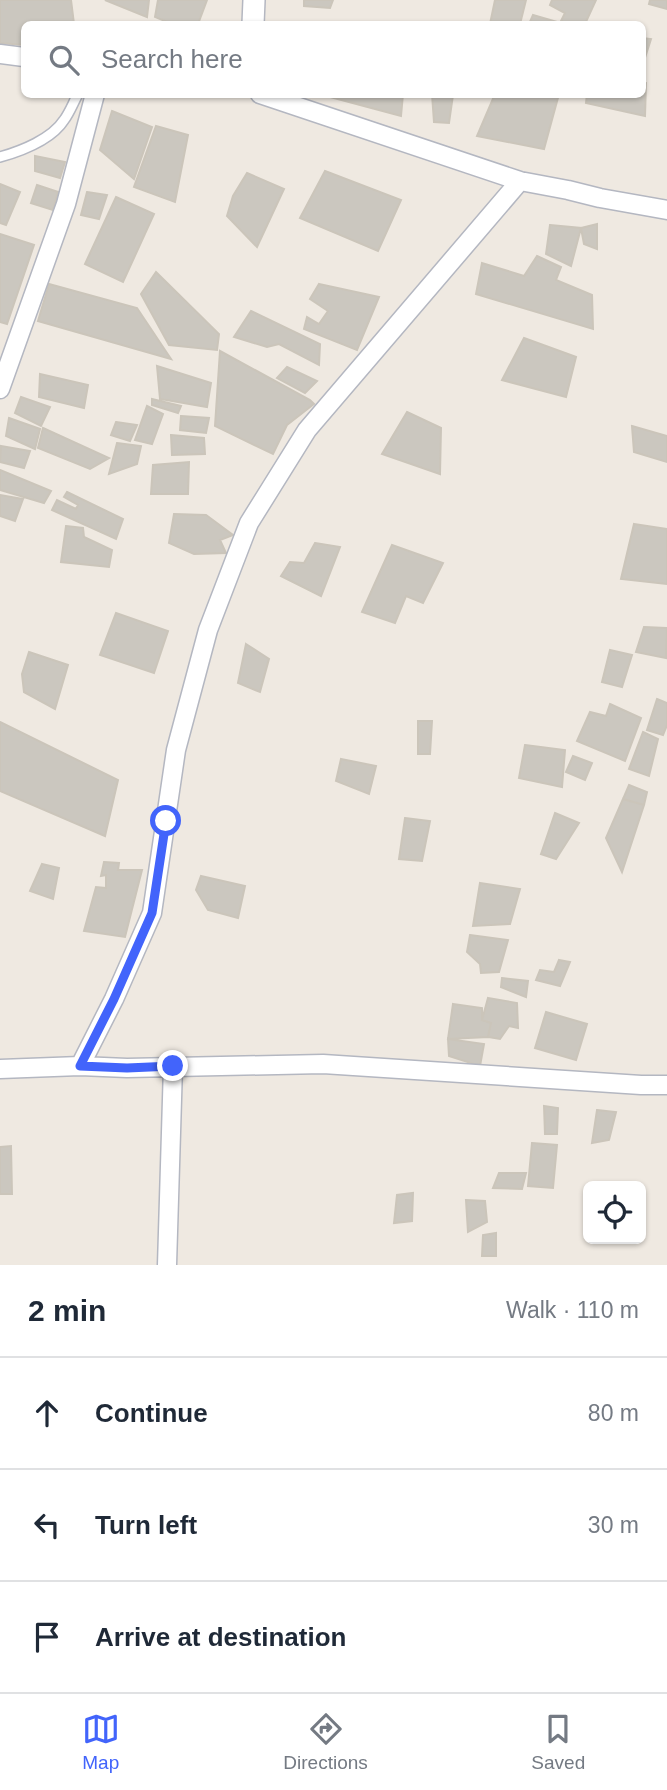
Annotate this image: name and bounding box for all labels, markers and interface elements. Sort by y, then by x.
search box [21,21,646,98]
icon: search [45,41,83,79]
text: Search here [101,44,243,74]
route start [150,805,181,836]
route end [157,1050,188,1081]
map controls [583,1181,646,1244]
button: locate [583,1181,646,1244]
text: 2 min [28,1294,106,1327]
text: Walk · 110 m [506,1297,639,1323]
icon: ahead [28,1394,66,1432]
text: Continue [95,1398,208,1428]
text: 80 m [588,1400,639,1426]
icon: left [28,1506,66,1544]
text: Turn left [95,1510,197,1540]
text: 30 m [588,1512,639,1538]
icon: arrive [28,1618,66,1656]
text: Arrive at destination [95,1622,346,1652]
tab: Map [82,1710,120,1774]
tab: Directions [283,1710,368,1774]
tab: Saved [531,1710,585,1774]

